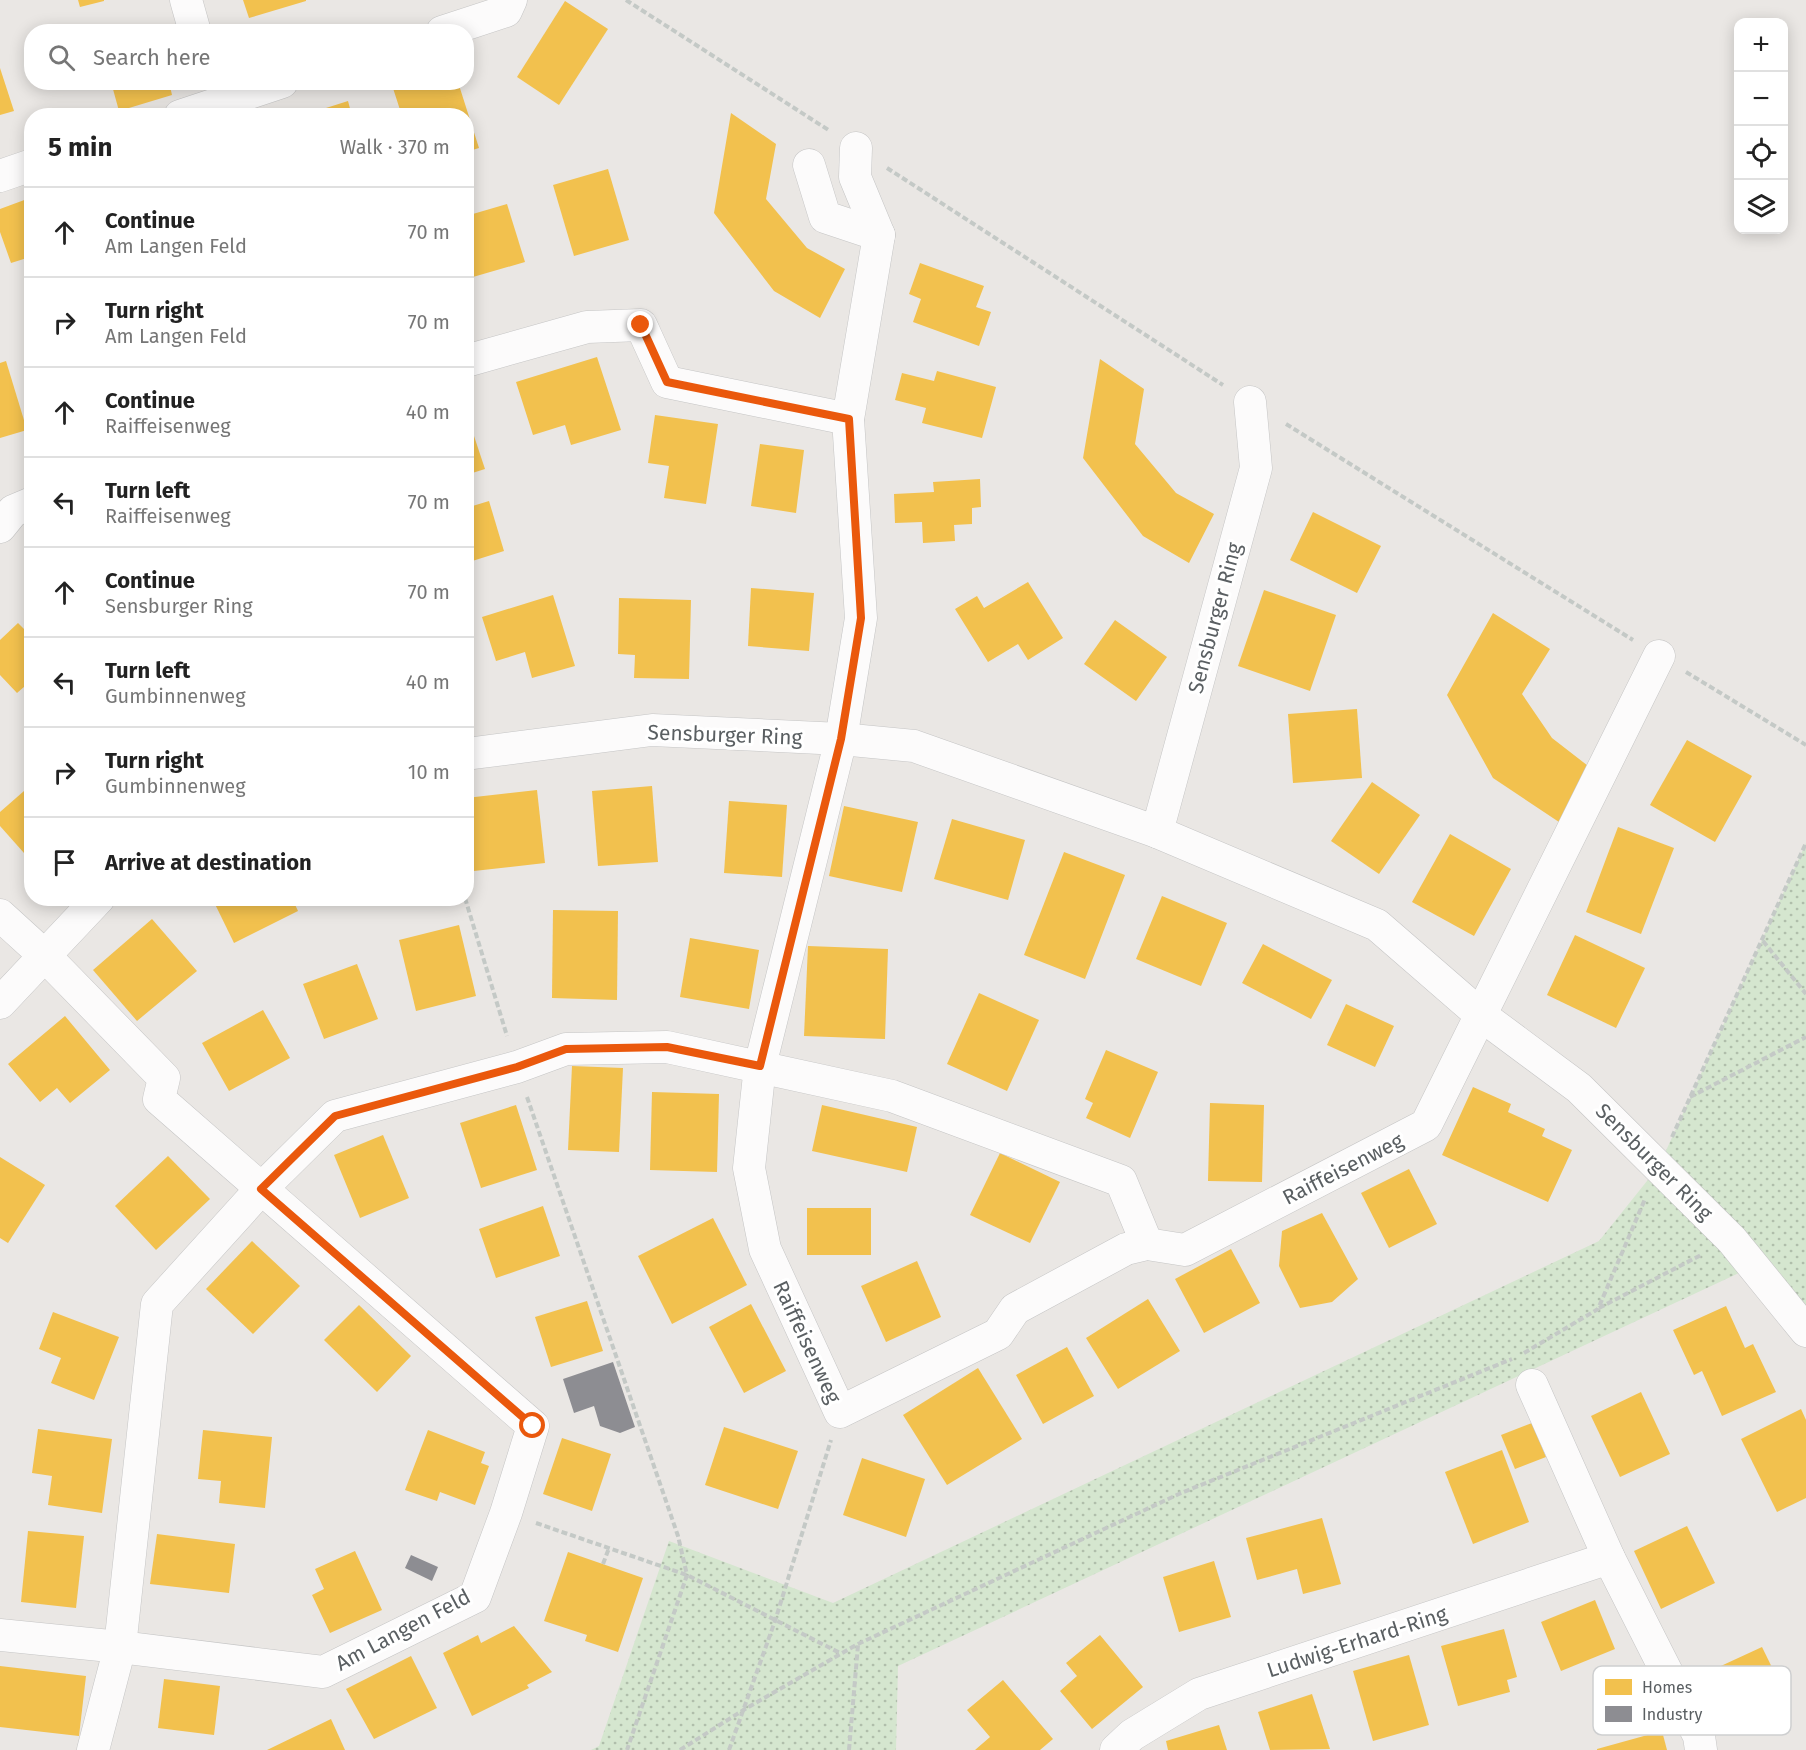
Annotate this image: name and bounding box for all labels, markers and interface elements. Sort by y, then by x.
map controls [1734,18,1788,234]
button: + [1734,18,1788,72]
search box [24,24,474,90]
icon: search [45,41,78,74]
text: Search here [93,44,211,71]
button: − [1734,72,1788,126]
button: locate [1734,126,1788,180]
text: 5 min [48,132,112,163]
text: Walk · 370 m [340,135,450,159]
button: layers [1734,180,1788,234]
text: Continue [105,207,195,234]
icon: ahead [48,216,81,249]
text: 70 m [408,220,450,244]
text: Am Langen Feld [105,234,247,258]
text: Turn right [105,297,204,324]
icon: right [48,306,81,339]
text: 70 m [408,310,450,334]
route end [627,311,653,337]
text: Am Langen Feld [105,324,247,348]
text: Continue [105,387,195,414]
icon: ahead [48,396,81,429]
text: 40 m [406,400,450,424]
text: Raiffeisenweg [105,414,231,438]
text: Turn left [105,477,190,504]
icon: left [48,486,81,519]
text: 70 m [408,490,450,514]
text: Raiffeisenweg [105,504,231,528]
street label: Sensburger Ring [1182,540,1248,696]
text: Continue [105,567,195,594]
icon: ahead [48,576,81,609]
text: 70 m [408,580,450,604]
text: Sensburger Ring [105,594,253,618]
text: Turn left [105,657,190,684]
icon: left [48,666,81,699]
text: 40 m [406,670,450,694]
text: Gumbinnenweg [105,684,246,708]
street label: Sensburger Ring [647,719,803,751]
text: Turn right [105,747,204,774]
icon: right [48,756,81,789]
text: 10 m [408,760,450,784]
text: Gumbinnenweg [105,774,246,798]
icon: arrive [48,846,81,879]
text: Arrive at destination [105,849,312,876]
street label: Sensburger Ring [1590,1098,1718,1226]
street label: Raiffeisenweg [1278,1127,1408,1211]
street label: Raiffeisenweg [767,1277,847,1407]
route start [519,1412,545,1438]
street label: Am Langen Feld [331,1584,475,1676]
street label: Ludwig-Erhard-Ring [1263,1601,1451,1683]
legend [1593,1666,1791,1735]
text: Homes [1642,1678,1692,1697]
text: Industry [1642,1705,1702,1724]

